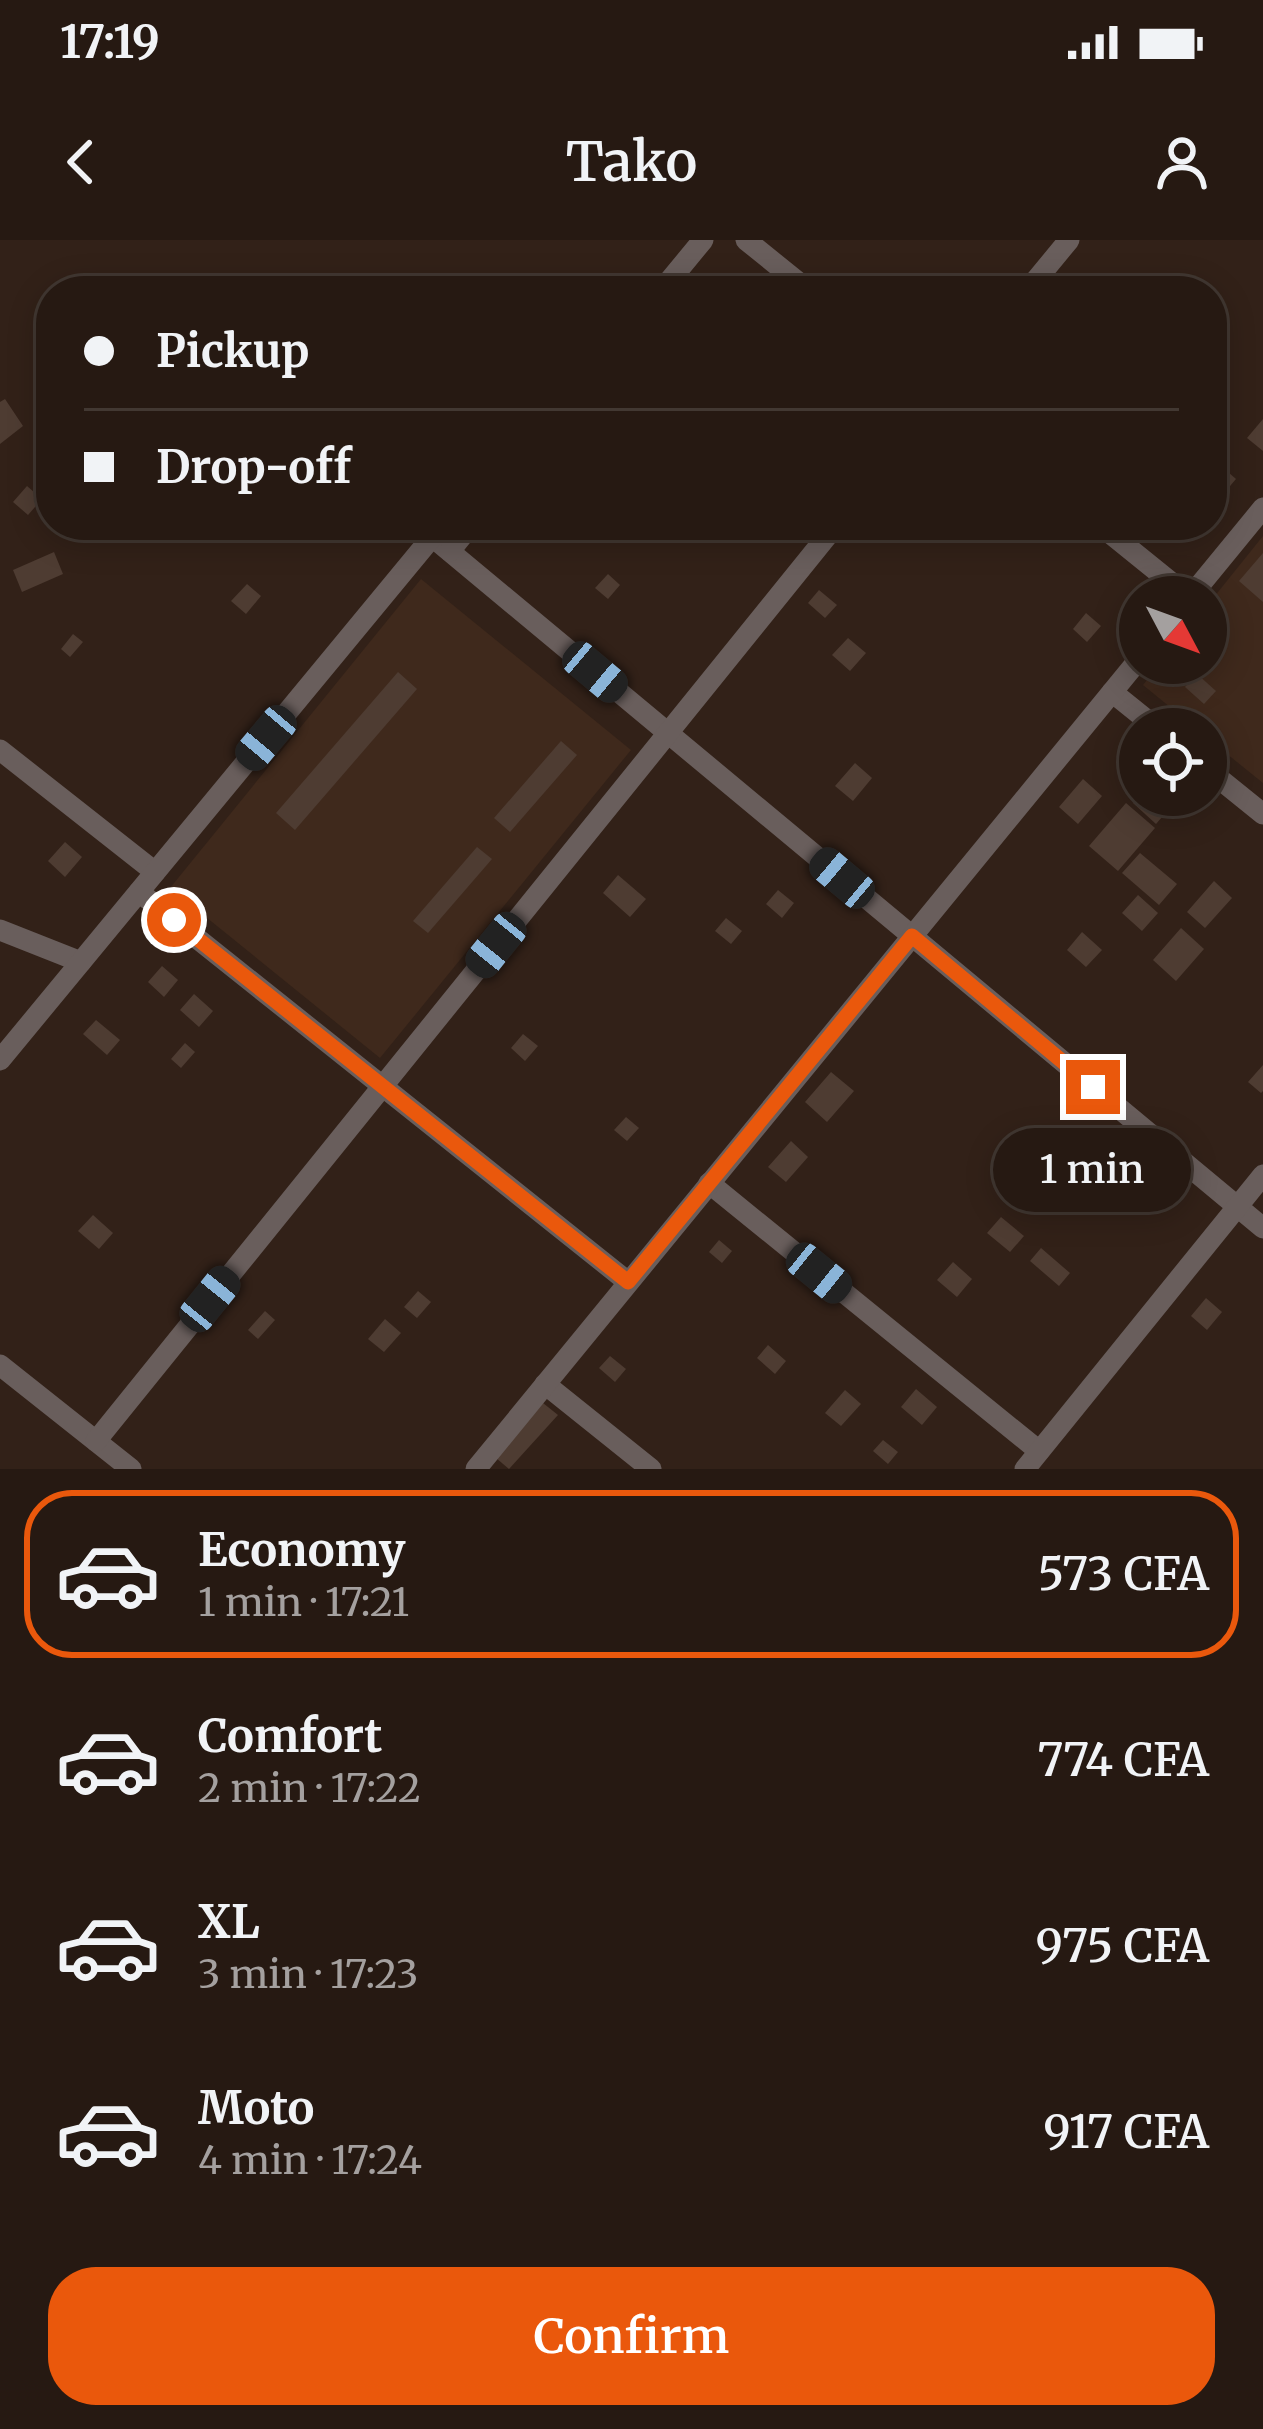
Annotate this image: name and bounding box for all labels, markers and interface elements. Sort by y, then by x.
text: 17:19 [60,14,160,70]
text: Tako [566,128,697,196]
icon: back [48,129,114,195]
icon: person [1149,129,1215,195]
text: Pickup [156,323,310,379]
text: Drop-off [156,439,351,495]
north arrow [1119,576,1227,684]
map controls [1119,576,1227,816]
car [556,635,634,709]
car [229,699,303,777]
button: locate [1119,708,1227,816]
car [803,841,881,915]
route start [147,893,201,947]
car [459,906,533,984]
route end [1066,1060,1120,1114]
callout: 1 min [994,1129,1192,1213]
text: 1 min [1040,1145,1144,1194]
car [780,1236,858,1310]
car [173,1260,247,1338]
icon: car [54,1520,162,1628]
text: Economy [198,1522,406,1578]
text: 573 CFA [1038,1546,1209,1602]
text: 1 min · 17:21 [198,1578,409,1627]
icon: car [54,1706,162,1814]
text: Comfort [198,1708,382,1764]
text: 774 CFA [1037,1732,1209,1788]
text: 2 min · 17:22 [198,1764,421,1813]
icon: car [54,1892,162,2000]
text: XL [198,1894,260,1950]
text: 975 CFA [1035,1918,1209,1974]
text: 3 min · 17:23 [198,1950,418,1999]
icon: car [54,2078,162,2186]
text: Moto [198,2080,314,2136]
text: 917 CFA [1043,2104,1209,2160]
text: 4 min · 17:24 [198,2136,422,2185]
button: Confirm [48,2267,1215,2405]

